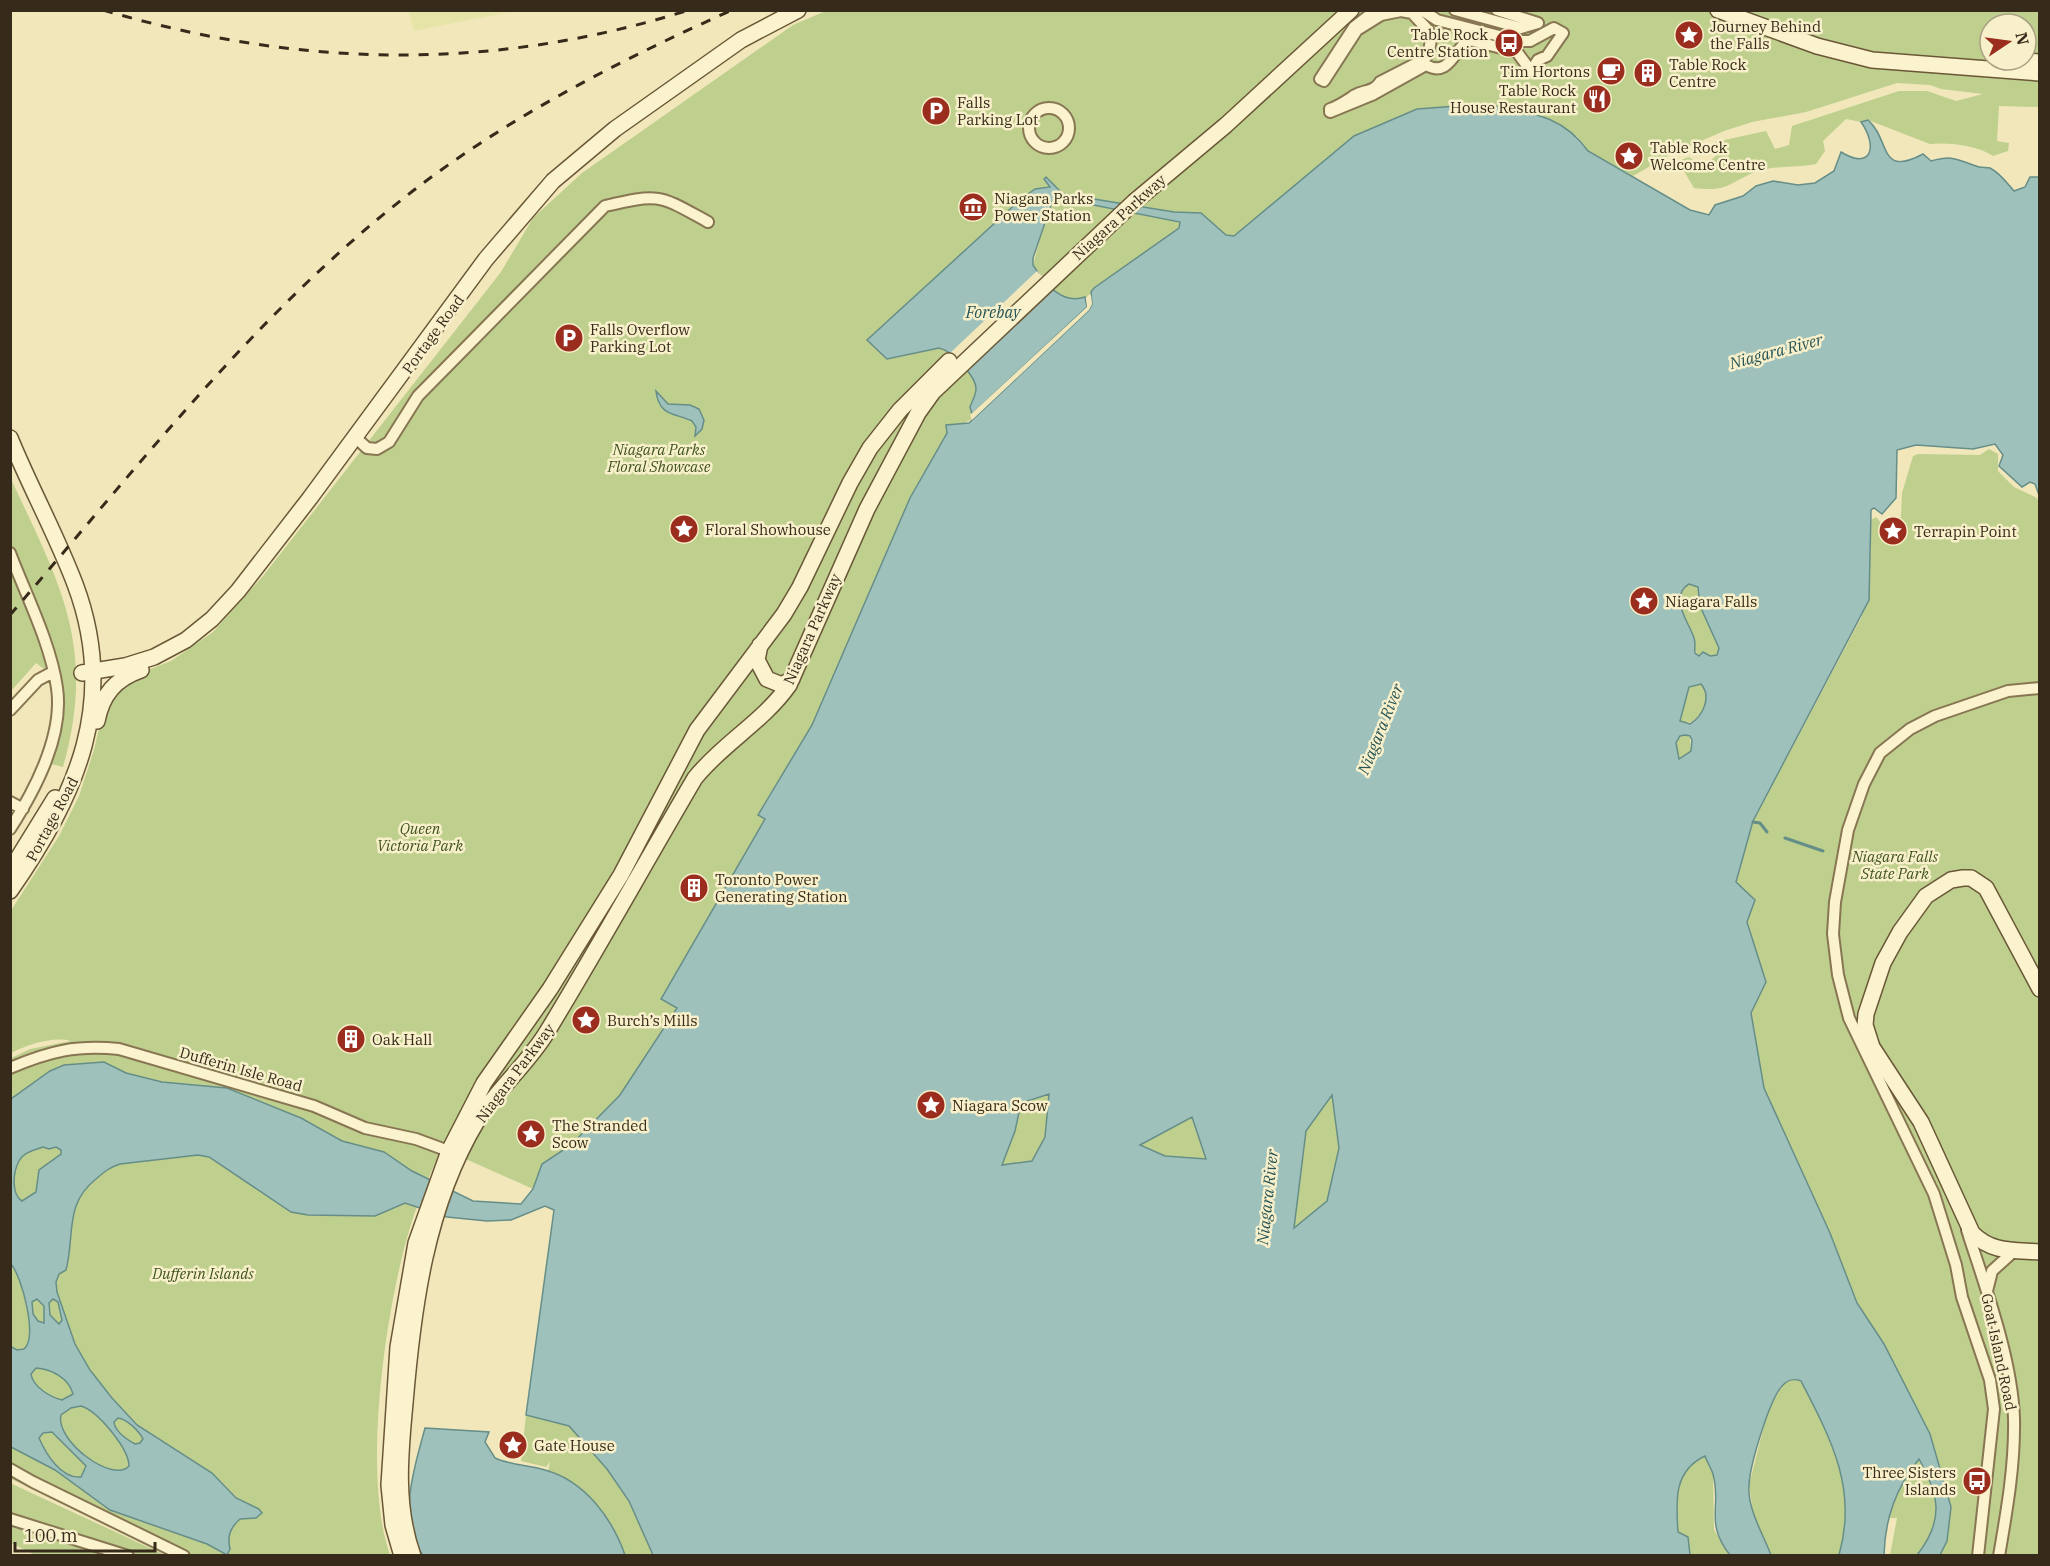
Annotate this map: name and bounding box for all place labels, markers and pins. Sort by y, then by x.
place label: Journey Behind the Falls [1710,17,1821,53]
place icon: Journey Behind the Falls [1673,19,1705,51]
place label: Table Rock Centre Station [1387,25,1488,61]
bus stop icon: Table Rock Centre Station [1493,27,1525,59]
cafe icon: Tim Hortons [1595,55,1627,87]
place label: Table Rock Centre [1669,55,1746,91]
building icon: Table Rock Centre [1632,57,1664,89]
place label: Tim Hortons [1500,62,1590,81]
place label: Table Rock House Restaurant [1450,81,1576,117]
restaurant icon: Table Rock House Restaurant [1581,83,1613,115]
place label: Falls Parking Lot [957,93,1038,129]
parking icon: Falls Parking Lot [920,95,952,127]
place label: Table Rock Welcome Centre [1650,138,1765,174]
place icon: Table Rock Welcome Centre [1613,140,1645,172]
place label: Niagara Parks Power Station [994,189,1093,225]
museum icon: Niagara Parks Power Station [957,191,989,223]
place label: Falls Overflow Parking Lot [590,320,690,356]
parking icon: Falls Overflow Parking Lot [553,322,585,354]
place icon: Floral Showhouse [668,513,700,545]
place icon: Terrapin Point [1877,515,1909,547]
place label: Floral Showhouse [705,520,831,539]
place label: Terrapin Point [1914,522,2017,541]
place icon: Niagara Falls [1628,585,1660,617]
place label: Niagara Falls [1665,592,1757,611]
place label: Toronto Power Generating Station [715,870,848,906]
building icon: Toronto Power Generating Station [678,872,710,904]
place icon: Burch’s Mills [570,1004,602,1036]
place label: Burch’s Mills [607,1011,697,1030]
building icon: Oak Hall [335,1023,367,1055]
place label: Oak Hall [372,1030,432,1049]
place icon: Niagara Scow [915,1089,947,1121]
place label: Niagara Scow [952,1096,1048,1115]
place label: The Stranded Scow [552,1116,648,1152]
place icon: The Stranded Scow [515,1118,547,1150]
place icon: Gate House [497,1429,529,1461]
place label: Gate House [534,1436,615,1455]
place label: Three Sisters Islands [1863,1463,1956,1499]
bus stop icon: Three Sisters Islands [1961,1465,1993,1497]

